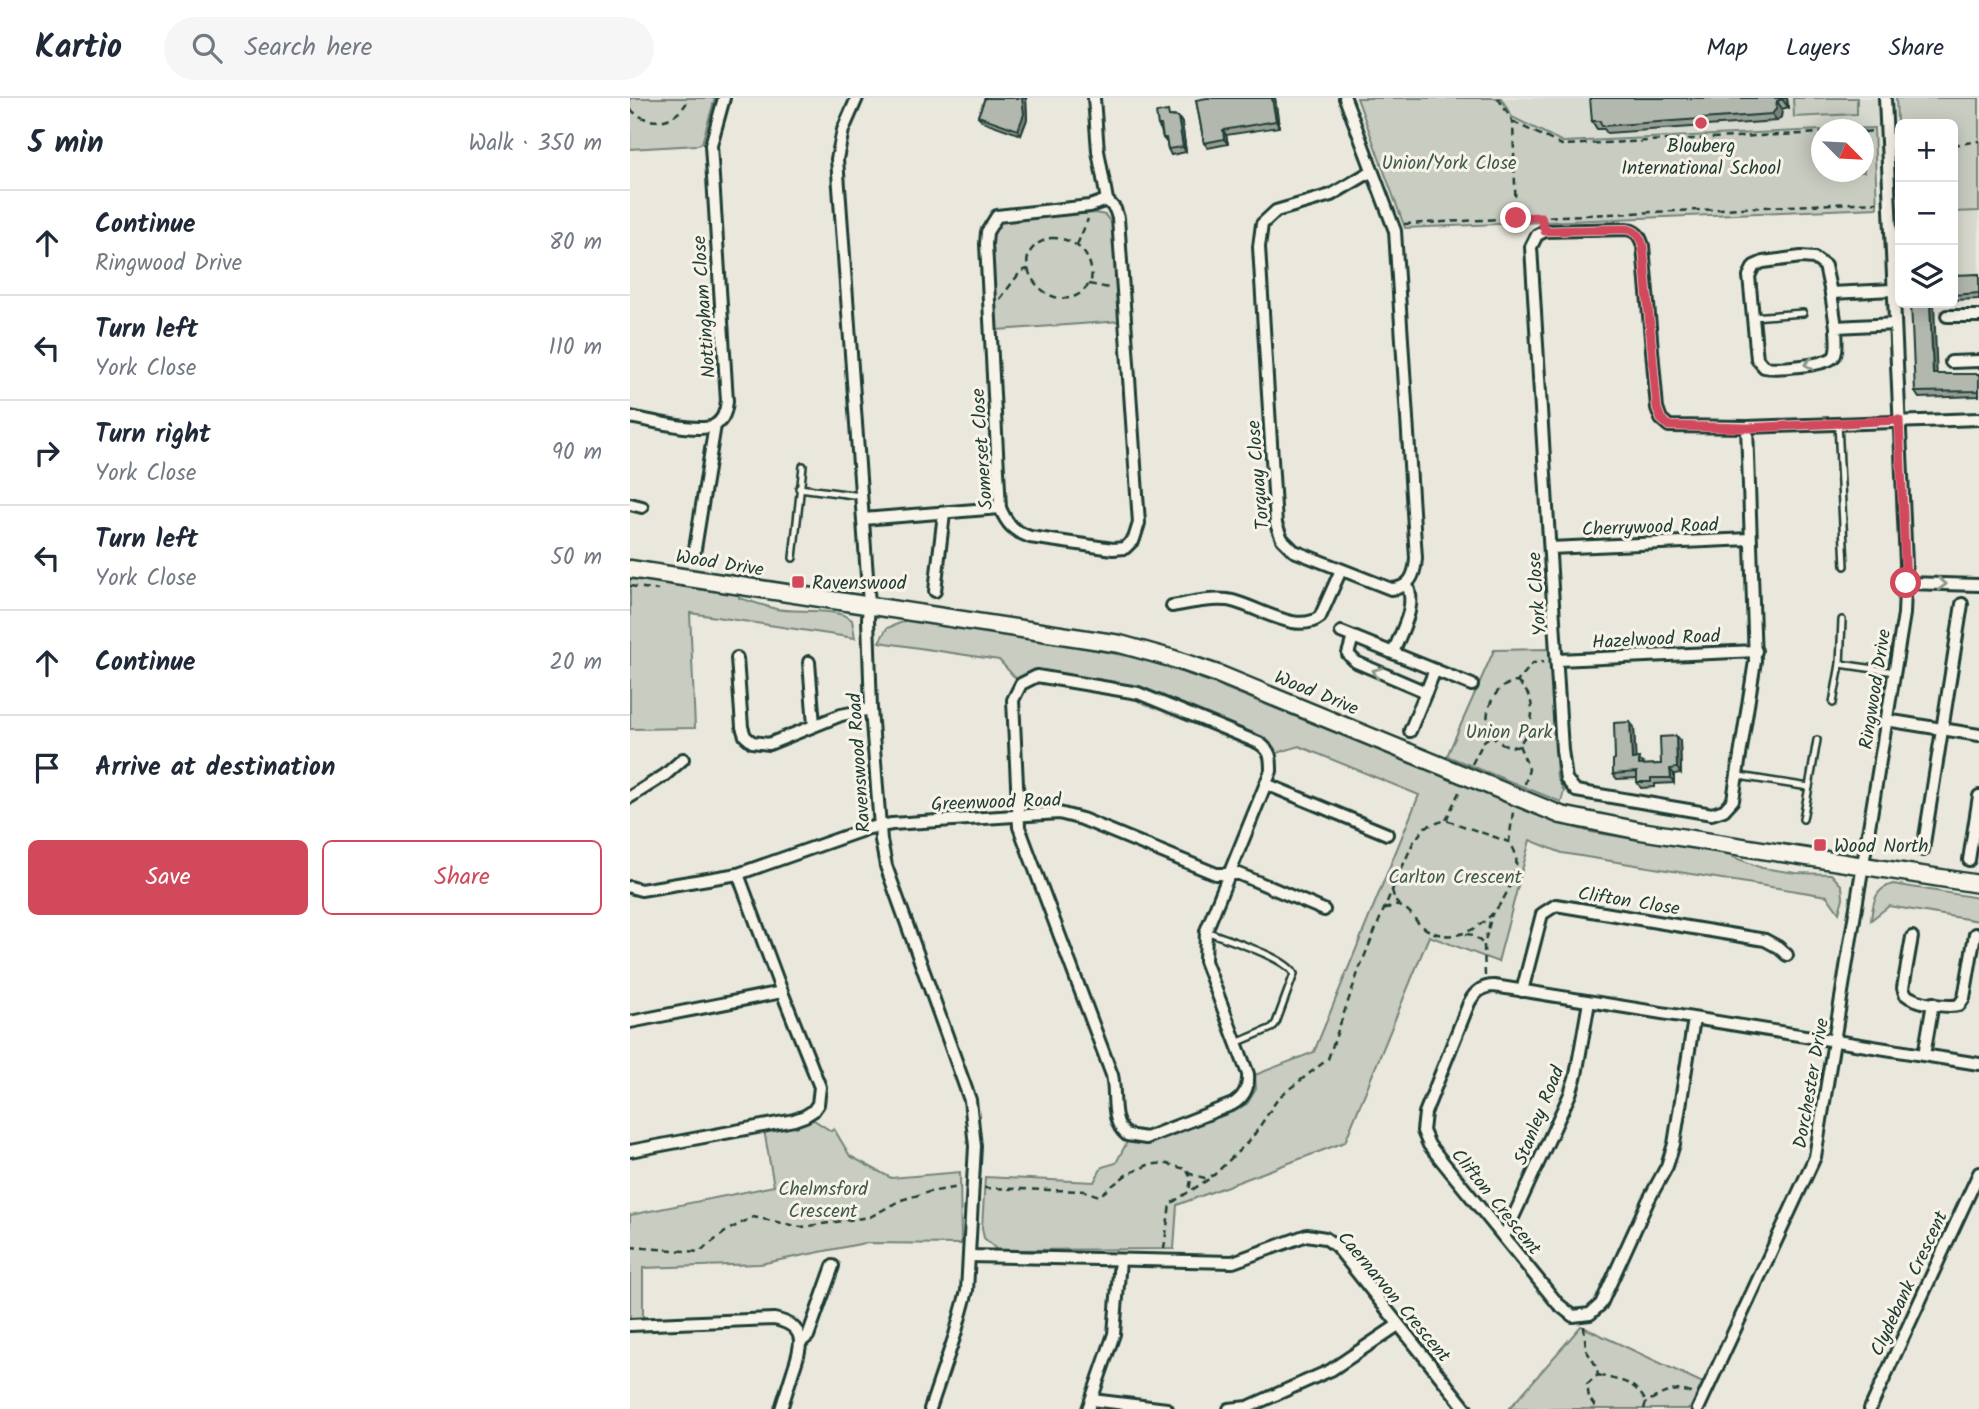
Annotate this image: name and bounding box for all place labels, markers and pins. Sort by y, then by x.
marker: Blouberg International School [1693,115,1709,131]
place label: Blouberg International School [1621,132,1781,184]
place label: Ravenswood [812,569,907,599]
marker: Ravenswood [790,574,806,590]
place label: Wood North [1834,832,1928,862]
marker: Wood North [1812,837,1828,853]

